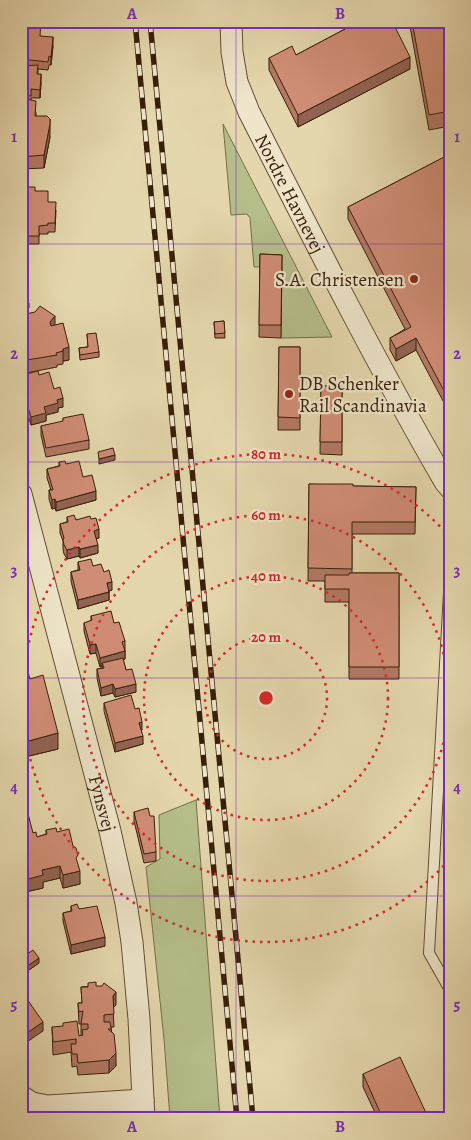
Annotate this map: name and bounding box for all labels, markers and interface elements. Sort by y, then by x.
text: A [126,3,138,25]
text: B [335,3,345,25]
text: 1 [11,126,17,148]
text: 1 [454,126,460,148]
street label: Nordre Havnevej [248,130,331,258]
place label: S.A. Christensen [275,267,404,293]
marker: S.A. Christensen [408,273,420,285]
text: 2 [10,343,18,365]
text: 2 [453,343,461,365]
place label: DB Schenker Rail Scandinavia [299,371,427,419]
marker: DB Schenker Rail Scandinavia [283,388,295,400]
text: 80 m [251,444,281,464]
text: 60 m [251,505,281,525]
text: 3 [11,560,18,582]
text: 3 [454,560,461,582]
text: 40 m [251,566,281,586]
text: 20 m [251,627,281,647]
centre of rings [257,689,275,707]
street label: Fynsvej [82,773,122,835]
text: 4 [10,777,18,799]
text: 4 [453,777,461,799]
text: 5 [11,994,18,1016]
text: 5 [454,994,461,1016]
text: A [126,1116,138,1138]
text: B [335,1116,345,1138]

